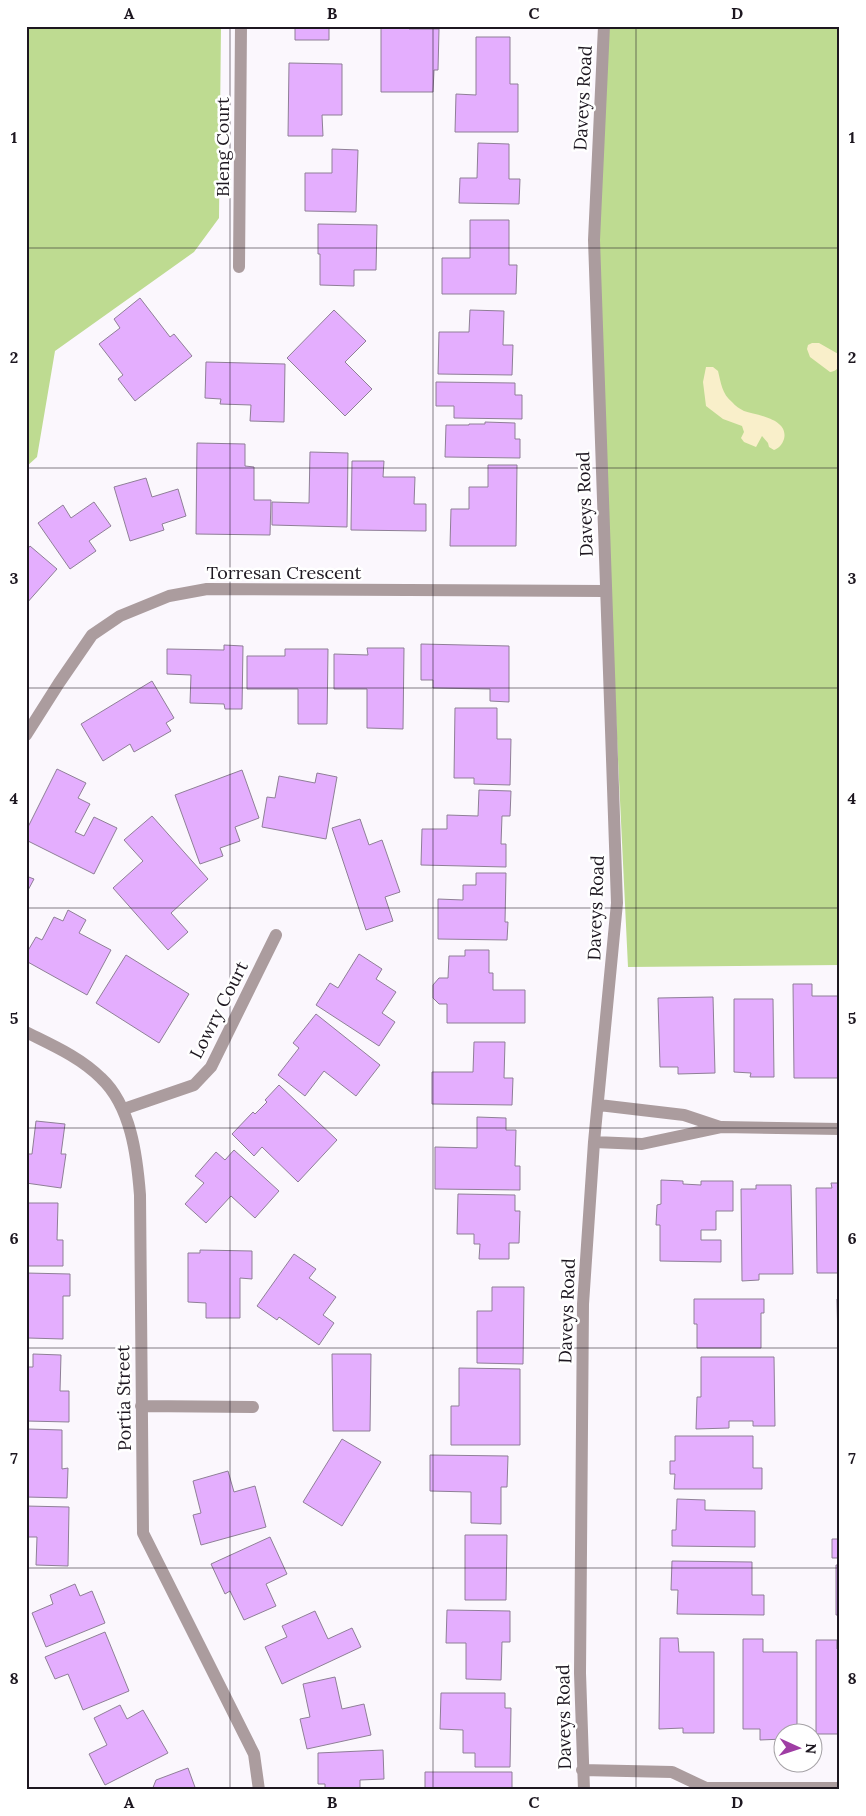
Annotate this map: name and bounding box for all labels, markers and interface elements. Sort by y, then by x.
text: A [124,3,135,23]
text: B [327,3,338,23]
text: C [528,3,540,23]
text: D [731,3,743,23]
street label: Daveys Road [568,45,597,151]
street label: Bleng Court [211,97,234,197]
text: 1 [11,127,17,147]
text: 1 [849,127,855,147]
text: 2 [10,347,18,367]
text: 2 [848,347,856,367]
street label: Daveys Road [571,451,598,557]
street label: Torresan Crescent [207,561,362,584]
text: 3 [10,568,19,588]
text: 3 [848,568,857,588]
text: 4 [10,788,19,808]
text: 4 [848,788,857,808]
street label: Daveys Road [582,855,609,961]
street label: Lowry Court [184,957,253,1062]
text: 5 [10,1008,19,1028]
text: 5 [848,1008,857,1028]
text: 6 [9,1228,19,1248]
text: 6 [847,1228,857,1248]
street label: Daveys Road [553,1258,580,1364]
street label: Portia Street [111,1345,136,1451]
text: 7 [10,1448,18,1468]
text: 7 [848,1448,856,1468]
street label: Daveys Road [551,1664,576,1770]
text: 8 [9,1668,19,1688]
text: 8 [847,1668,857,1688]
north arrow [774,1724,824,1774]
text: N [802,1743,820,1755]
text: A [124,1792,135,1812]
text: B [327,1792,338,1812]
text: C [528,1792,540,1812]
text: D [731,1792,743,1812]

